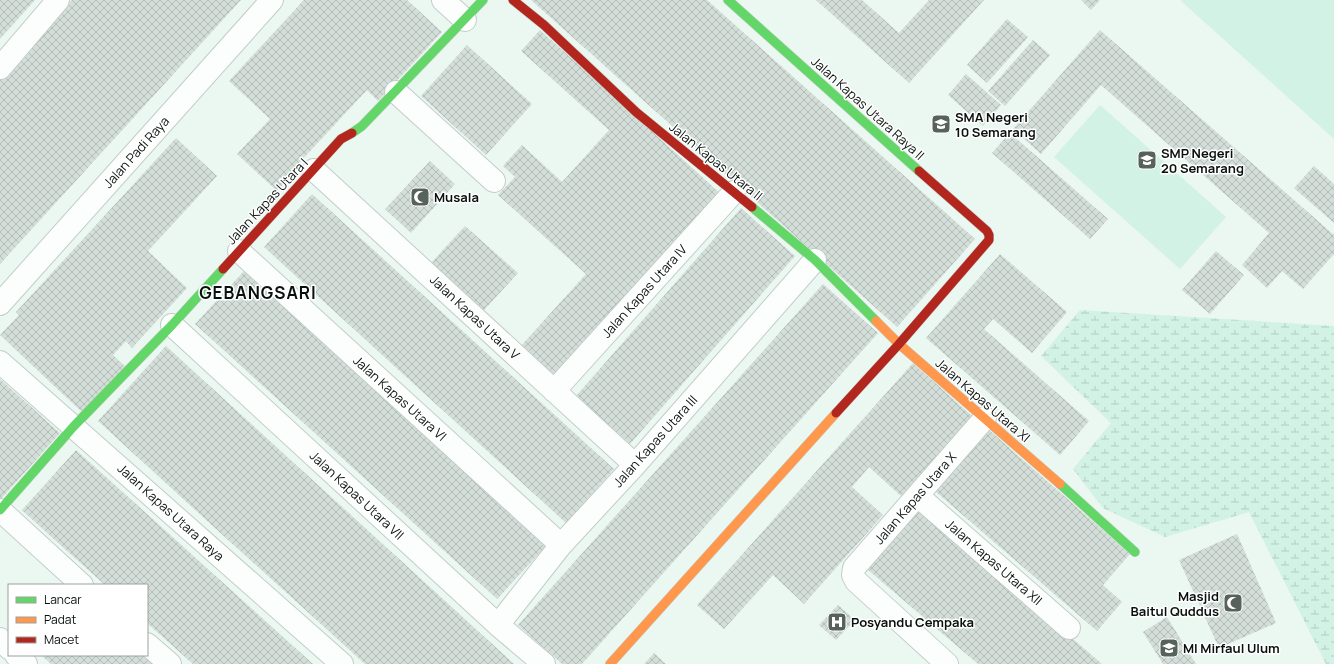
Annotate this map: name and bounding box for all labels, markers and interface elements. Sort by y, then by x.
street label: Jalan Kapas Utara Raya II [808,52,928,164]
place label: SMA Negeri 10 Semarang [955,108,1036,141]
street label: Jalan Padi Raya [99,112,173,192]
school or university icon: SMA Negeri 10 Semarang [930,113,952,135]
street label: Jalan Kapas Utara II [666,118,766,204]
place label: SMP Negeri 20 Semarang [1161,144,1244,177]
school or university icon: SMP Negeri 20 Semarang [1136,149,1158,171]
street label: Jalan Kapas Utara I [222,154,312,248]
mosque icon: Musala [409,186,431,208]
place label: Musala [434,188,479,206]
street label: Jalan Kapas Utara IV [597,240,691,342]
street label: Jalan Kapas Utara V [426,271,524,363]
district label: GEBANGSARI [199,281,317,304]
street label: Jalan Kapas Utara VI [349,351,451,445]
street label: Jalan Kapas Utara XI [932,354,1034,446]
street label: Jalan Kapas Utara III [609,391,701,491]
street label: Jalan Kapas Utara VII [306,447,408,543]
street label: Jalan Kapas Utara X [870,448,960,548]
street label: Jalan Kapas Utara Raya [114,459,228,565]
street label: Jalan Kapas Utara XII [942,515,1046,609]
legend [8,584,148,656]
place label: Masjid Baitul Quddus [1131,587,1219,620]
text: Lancar [44,591,82,608]
mosque icon: Masjid Baitul Quddus [1222,592,1244,614]
text: Padat [44,611,76,628]
hospital icon: Posyandu Cempaka [826,611,848,633]
place label: Posyandu Cempaka [851,613,974,631]
text: Macet [44,631,79,648]
school or university icon: MI Mirfaul Ulum [1158,637,1180,659]
place label: MI Mirfaul Ulum [1183,639,1280,657]

